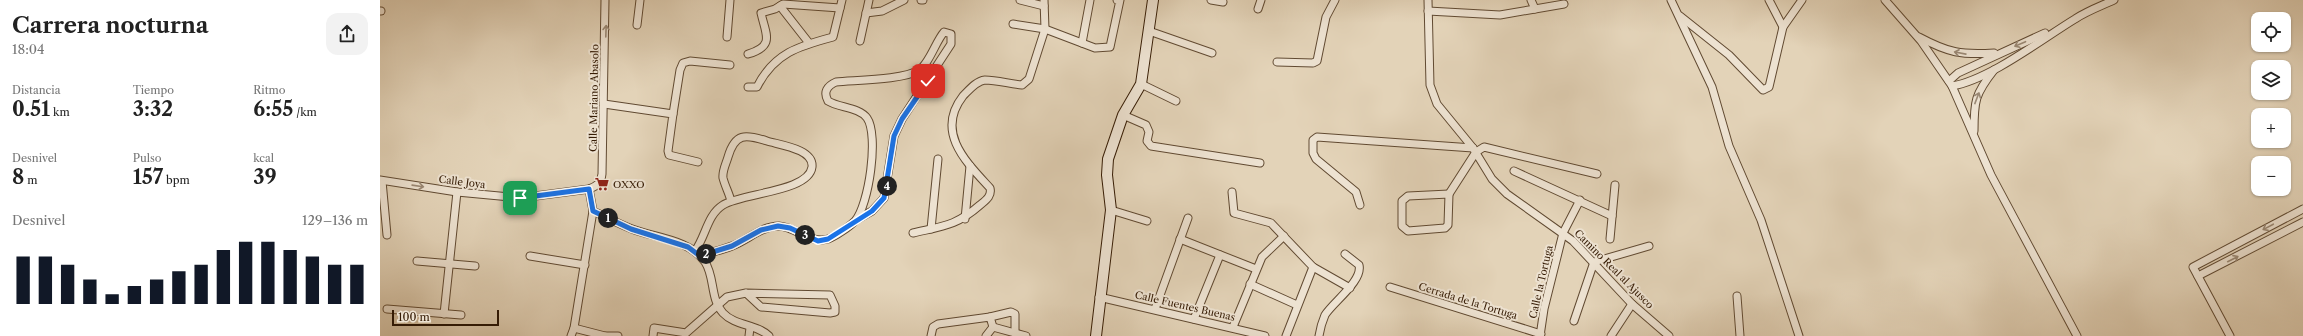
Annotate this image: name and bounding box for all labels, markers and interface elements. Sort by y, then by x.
text: Carrera nocturna [12,12,209,39]
map controls [2251,12,2291,196]
button: locate [2251,12,2291,52]
button: share [326,13,368,55]
one-way arrow [602,25,609,38]
one-way arrow [2015,40,2027,48]
text: 18:04 [12,41,45,57]
street label: Calle Mariano Abasolo [587,44,601,152]
one-way arrow [1954,49,1967,57]
button: layers [2251,60,2291,100]
pin [911,64,945,98]
icon: check [917,70,939,92]
text: Distancia [12,83,61,97]
text: Tiempo [133,83,174,97]
text: Ritmo [253,83,286,97]
one-way arrow [1973,93,1981,105]
text: 0.51 [12,97,50,121]
text: 3:32 [133,97,173,121]
text: 6:55 [253,97,293,121]
text: km [50,105,70,119]
text: /km [293,105,317,119]
button: + [2251,108,2291,148]
text: Desnivel [12,151,57,165]
text: Pulso [133,151,162,165]
text: kcal [253,151,274,165]
button: − [2251,156,2291,196]
text: 8 [12,165,24,189]
text: 157 [133,165,163,189]
text: 39 [253,165,277,189]
text: m [24,173,38,187]
text: bpm [163,173,190,187]
street label: Calle Joya [438,173,487,191]
supermarket icon: OXXO [594,176,610,192]
pin: 4 [877,176,897,196]
place label: OXXO [613,178,645,191]
text: 4 [884,179,890,193]
pin [503,181,537,215]
one-way arrow [411,182,424,190]
icon: arrive [509,187,531,209]
pin: 1 [598,208,618,228]
text: 1 [606,211,610,225]
text: Desnivel [12,212,65,228]
text: 129–136 m [302,212,368,228]
one-way arrow [2263,224,2275,232]
pin: 3 [795,225,815,245]
street label: Camino Real al Ajusco [1572,227,1656,311]
text: 3 [802,228,808,242]
street label: Calle la Tortuga [1526,243,1556,320]
pin: 2 [696,244,716,264]
text: 2 [703,247,709,261]
one-way arrow [2226,254,2238,262]
street label: Cerrada de la Tortuga [1417,280,1520,322]
street label: Calle Fuentes Buenas [1134,288,1236,324]
scale bar [392,308,499,327]
text: 100 m [398,310,430,324]

